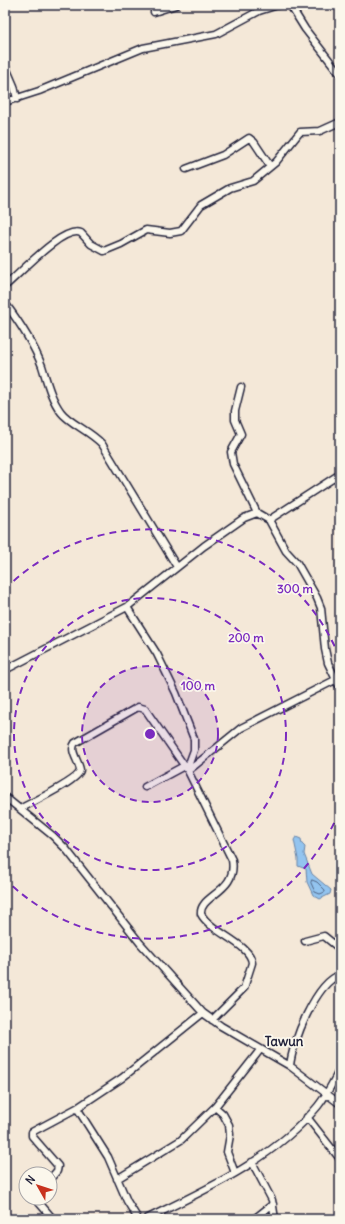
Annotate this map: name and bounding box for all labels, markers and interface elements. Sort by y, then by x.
text: 300 m [277,581,313,596]
text: 200 m [228,630,264,645]
text: 100 m [181,678,215,693]
centre of rings [143,727,157,741]
district label: Tawun [265,1033,304,1050]
north arrow [18,1166,58,1206]
text: N [22,1172,38,1187]

